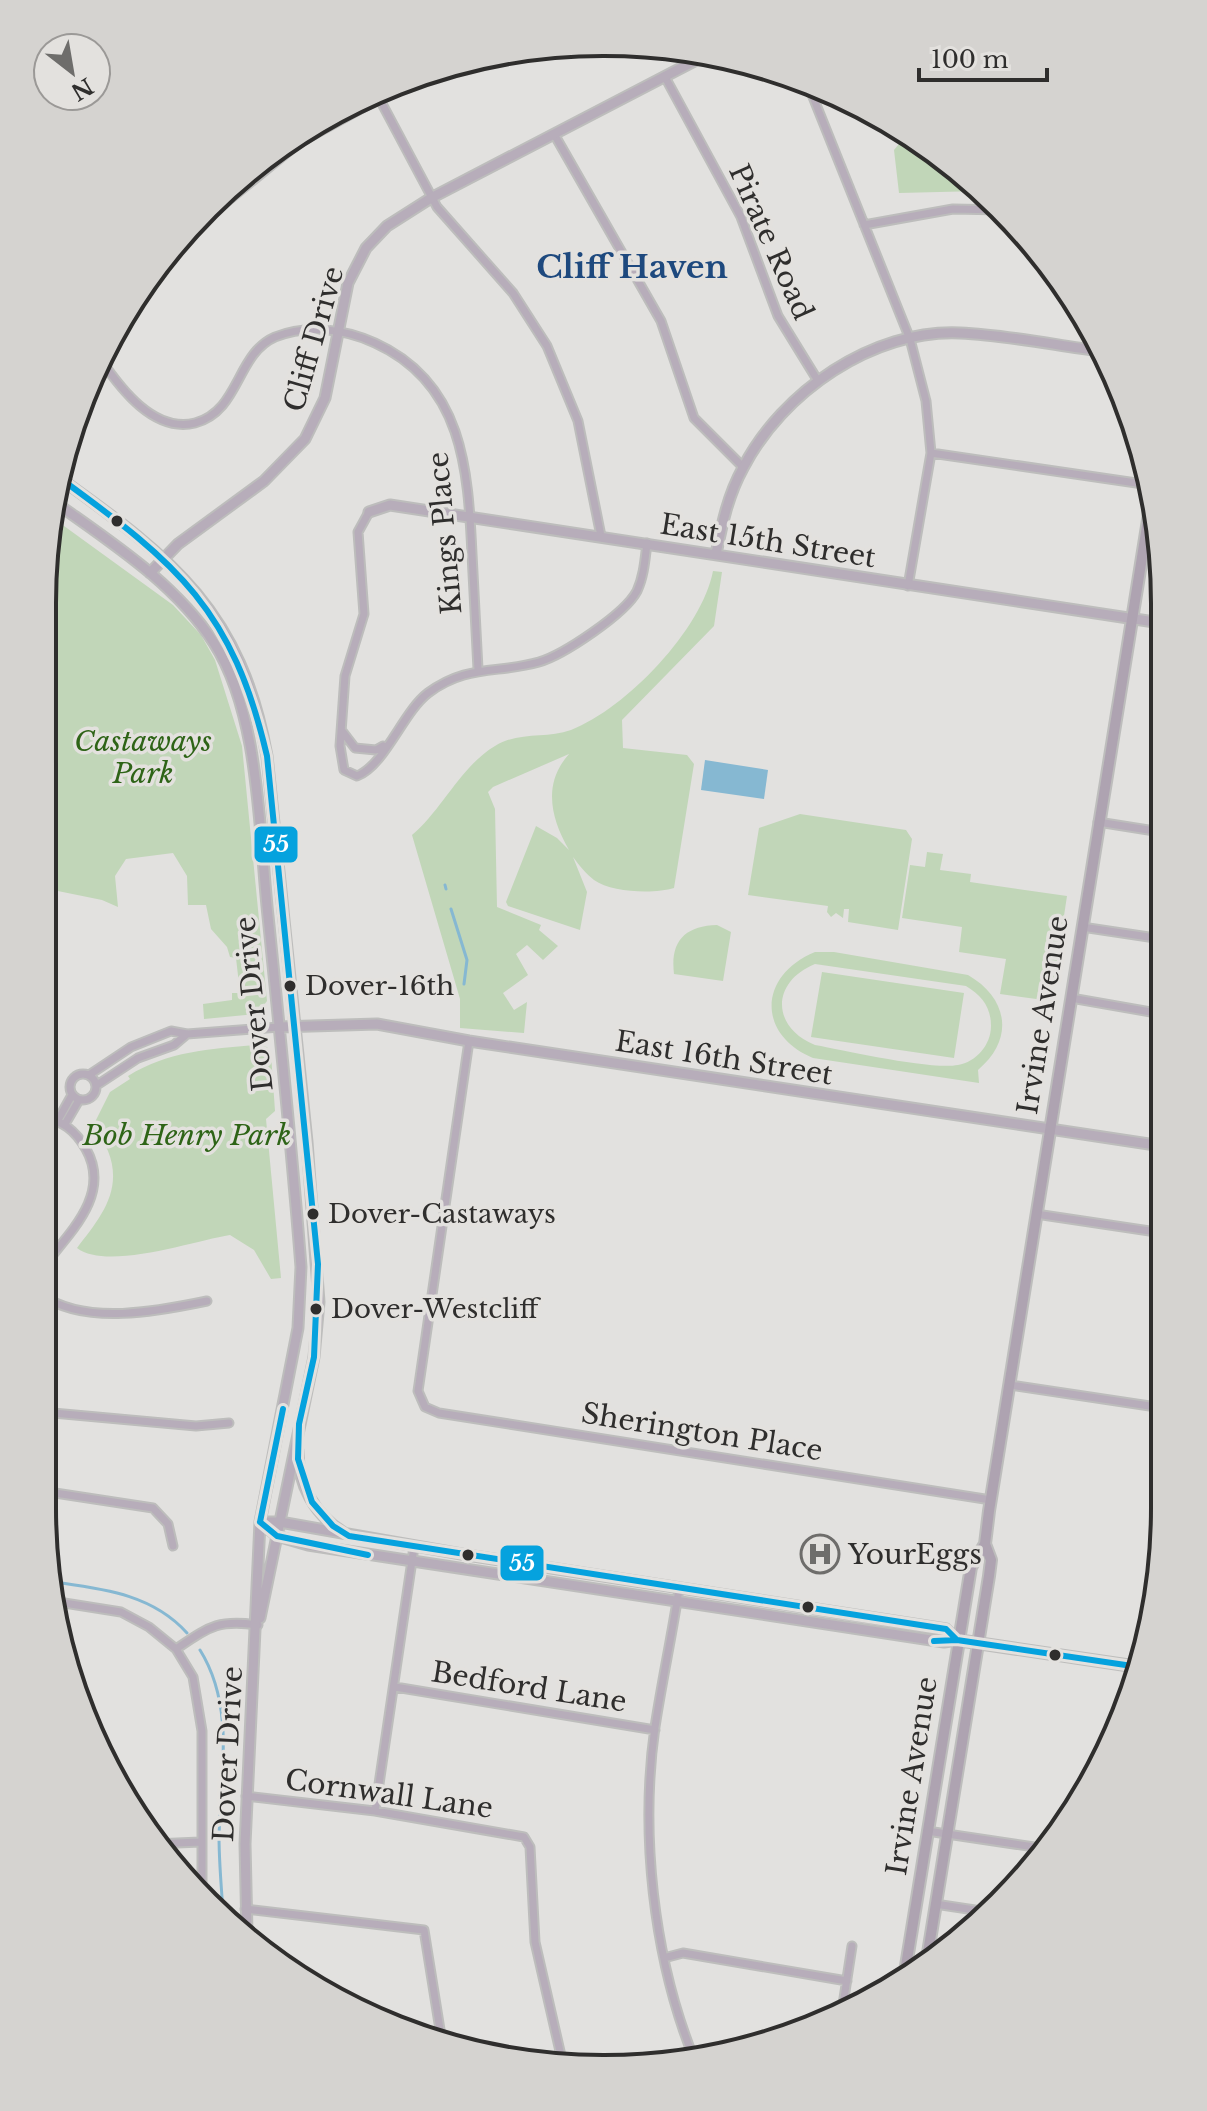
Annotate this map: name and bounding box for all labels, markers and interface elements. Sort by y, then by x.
north arrow [32,32,112,112]
scale bar [919,32,1047,82]
text: 100 m [931,45,1009,74]
text: N [66,72,98,106]
street label: Pirate Road [721,159,821,325]
district label: Cliff Haven [536,247,728,287]
street label: Cliff Drive [277,262,351,416]
street label: Kings Place [420,450,470,616]
street label: East 15th Street [658,507,879,575]
unlabelled marker [109,513,125,529]
park label: Castaways Park [74,724,212,791]
line badge: 55 [253,825,299,864]
text: 55 [263,831,289,858]
street label: Irvine Avenue [1010,913,1076,1117]
street label: Dover Drive [227,915,281,1093]
place label: Dover-16th [305,970,454,1002]
marker: Dover-16th [282,978,298,994]
street label: East 16th Street [613,1024,836,1093]
park label: Bob Henry Park [82,1118,291,1153]
place label: Dover-Castaways [328,1198,556,1230]
marker: Dover-Castaways [305,1206,321,1222]
place label: Dover-Westcliff [331,1293,541,1325]
marker: Dover-Westcliff [308,1301,324,1317]
street label: Sherington Place [579,1396,825,1468]
hospital icon: YourEggs [799,1533,841,1575]
place label: YourEggs [847,1537,982,1572]
line badge: 55 [499,1544,545,1582]
unlabelled marker [460,1547,476,1563]
text: 55 [509,1550,535,1577]
unlabelled marker [800,1599,816,1615]
unlabelled marker [1047,1647,1063,1663]
street label: Bedford Lane [429,1654,629,1720]
street label: Dover Drive [206,1665,250,1843]
street label: Irvine Avenue [879,1674,945,1878]
street label: Cornwall Lane [283,1762,495,1826]

